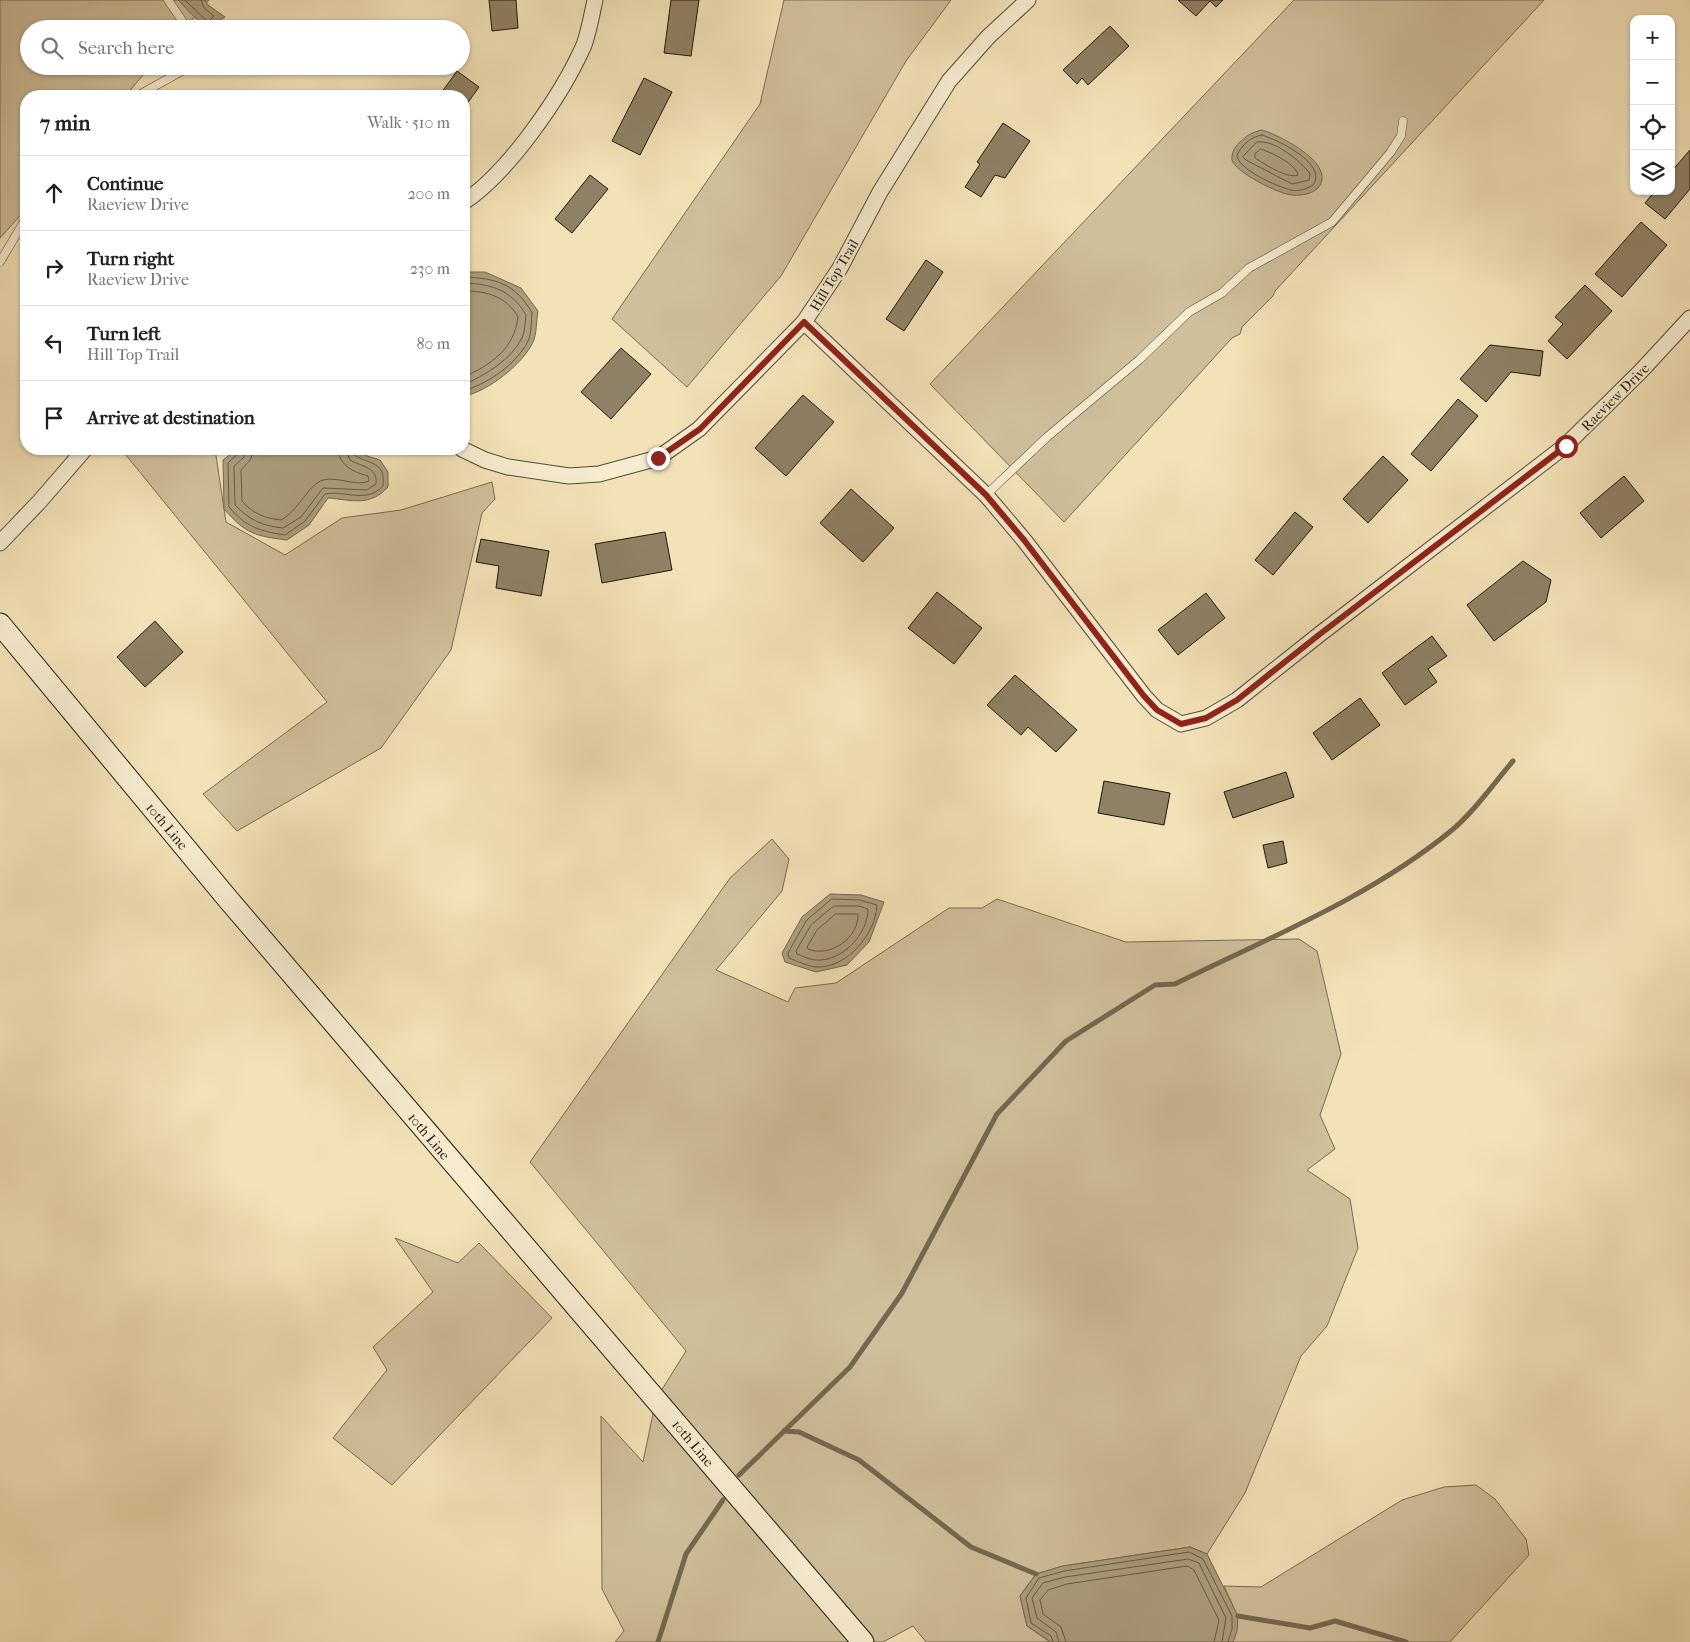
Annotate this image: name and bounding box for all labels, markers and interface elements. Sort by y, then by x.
map controls [1630,15,1675,195]
button: + [1630,15,1675,60]
search box [20,20,470,75]
icon: search [38,34,66,62]
text: Search here [78,37,174,59]
button: − [1630,60,1675,105]
button: locate [1630,105,1675,150]
text: 7 min [40,111,91,135]
text: Walk · 510 m [367,113,450,132]
button: layers [1630,150,1675,195]
text: Continue [87,173,163,195]
icon: ahead [40,179,68,207]
text: 200 m [407,184,450,203]
text: Raeview Drive [87,195,189,214]
street label: Hill Top Trail [806,236,863,314]
text: Turn right [87,248,174,270]
icon: right [40,254,68,282]
text: 230 m [410,259,450,278]
text: Raeview Drive [87,270,189,289]
text: Turn left [87,323,161,345]
icon: left [40,329,68,357]
text: 80 m [416,334,450,353]
text: Hill Top Trail [87,345,179,364]
street label: Raeview Drive [1578,360,1653,435]
icon: arrive [40,404,68,432]
text: Arrive at destination [87,407,255,429]
route start [1555,435,1578,458]
route end [647,447,670,470]
street label: 10th Line [142,799,191,853]
street label: 10th Line [404,1109,453,1163]
street label: 10th Line [668,1416,717,1470]

